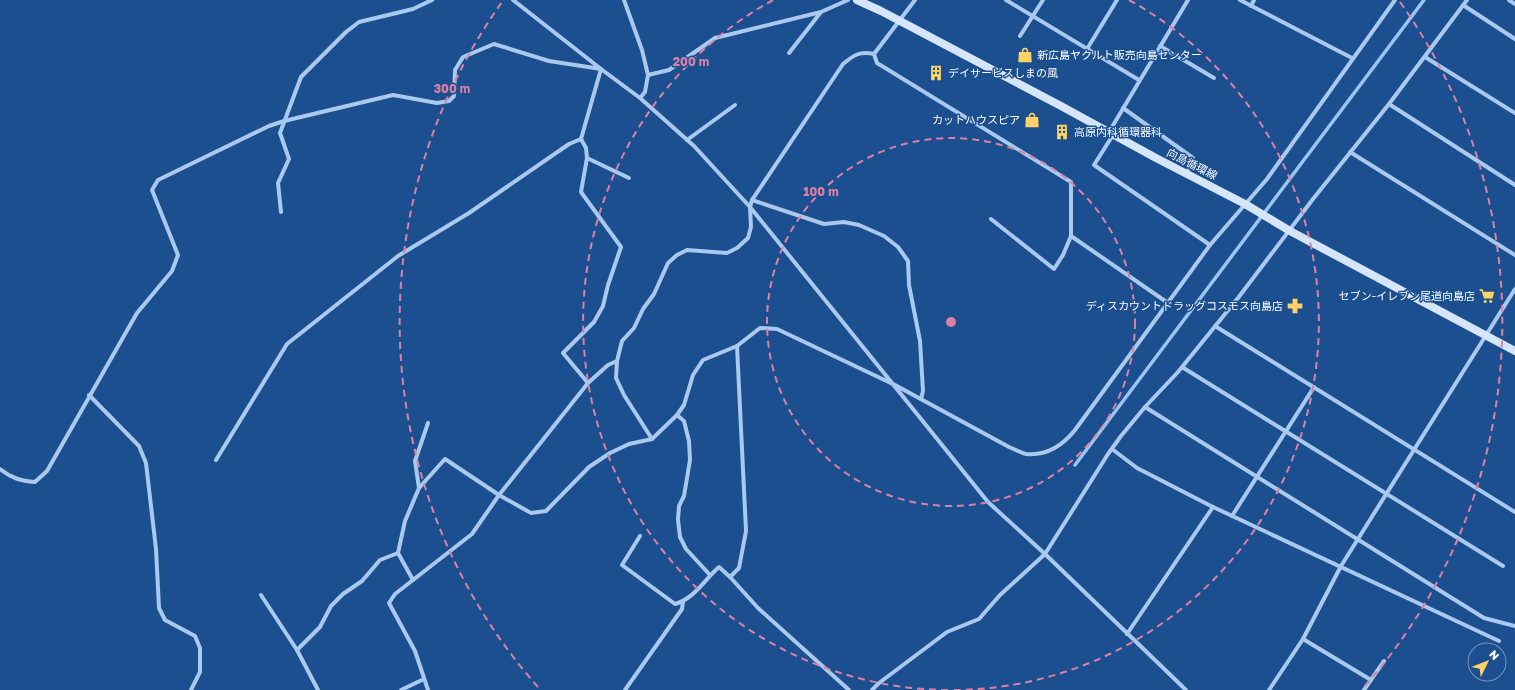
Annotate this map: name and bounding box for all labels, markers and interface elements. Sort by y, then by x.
shop icon: 新広島ヤクルト販売向島センター [1016,46,1034,64]
place label: 新広島ヤクルト販売向島センター [1037,48,1202,61]
text: 200 m [673,54,709,69]
building icon: デイサービスしまの風 [927,64,945,82]
place label: デイサービスしまの風 [948,66,1058,79]
text: 300 m [434,81,470,96]
shop icon: カットハウスピア [1023,111,1041,129]
place label: カットハウスピア [932,113,1020,126]
building icon: 高原内科循環器科 [1053,123,1071,141]
place label: 高原内科循環器科 [1074,125,1162,138]
street label: 向島循環線 [1165,145,1220,182]
text: 100 m [803,184,839,199]
supermarket icon: セブン-イレブン尾道向島店 [1478,287,1496,305]
place label: セブン-イレブン尾道向島店 [1339,289,1475,302]
pharmacy icon: ディスカウントドラッグコスモス向島店 [1286,297,1304,315]
place label: ディスカウントドラッグコスモス向島店 [1086,299,1283,312]
centre of rings [944,315,958,329]
north arrow [1467,642,1507,682]
text: N [1487,647,1502,662]

